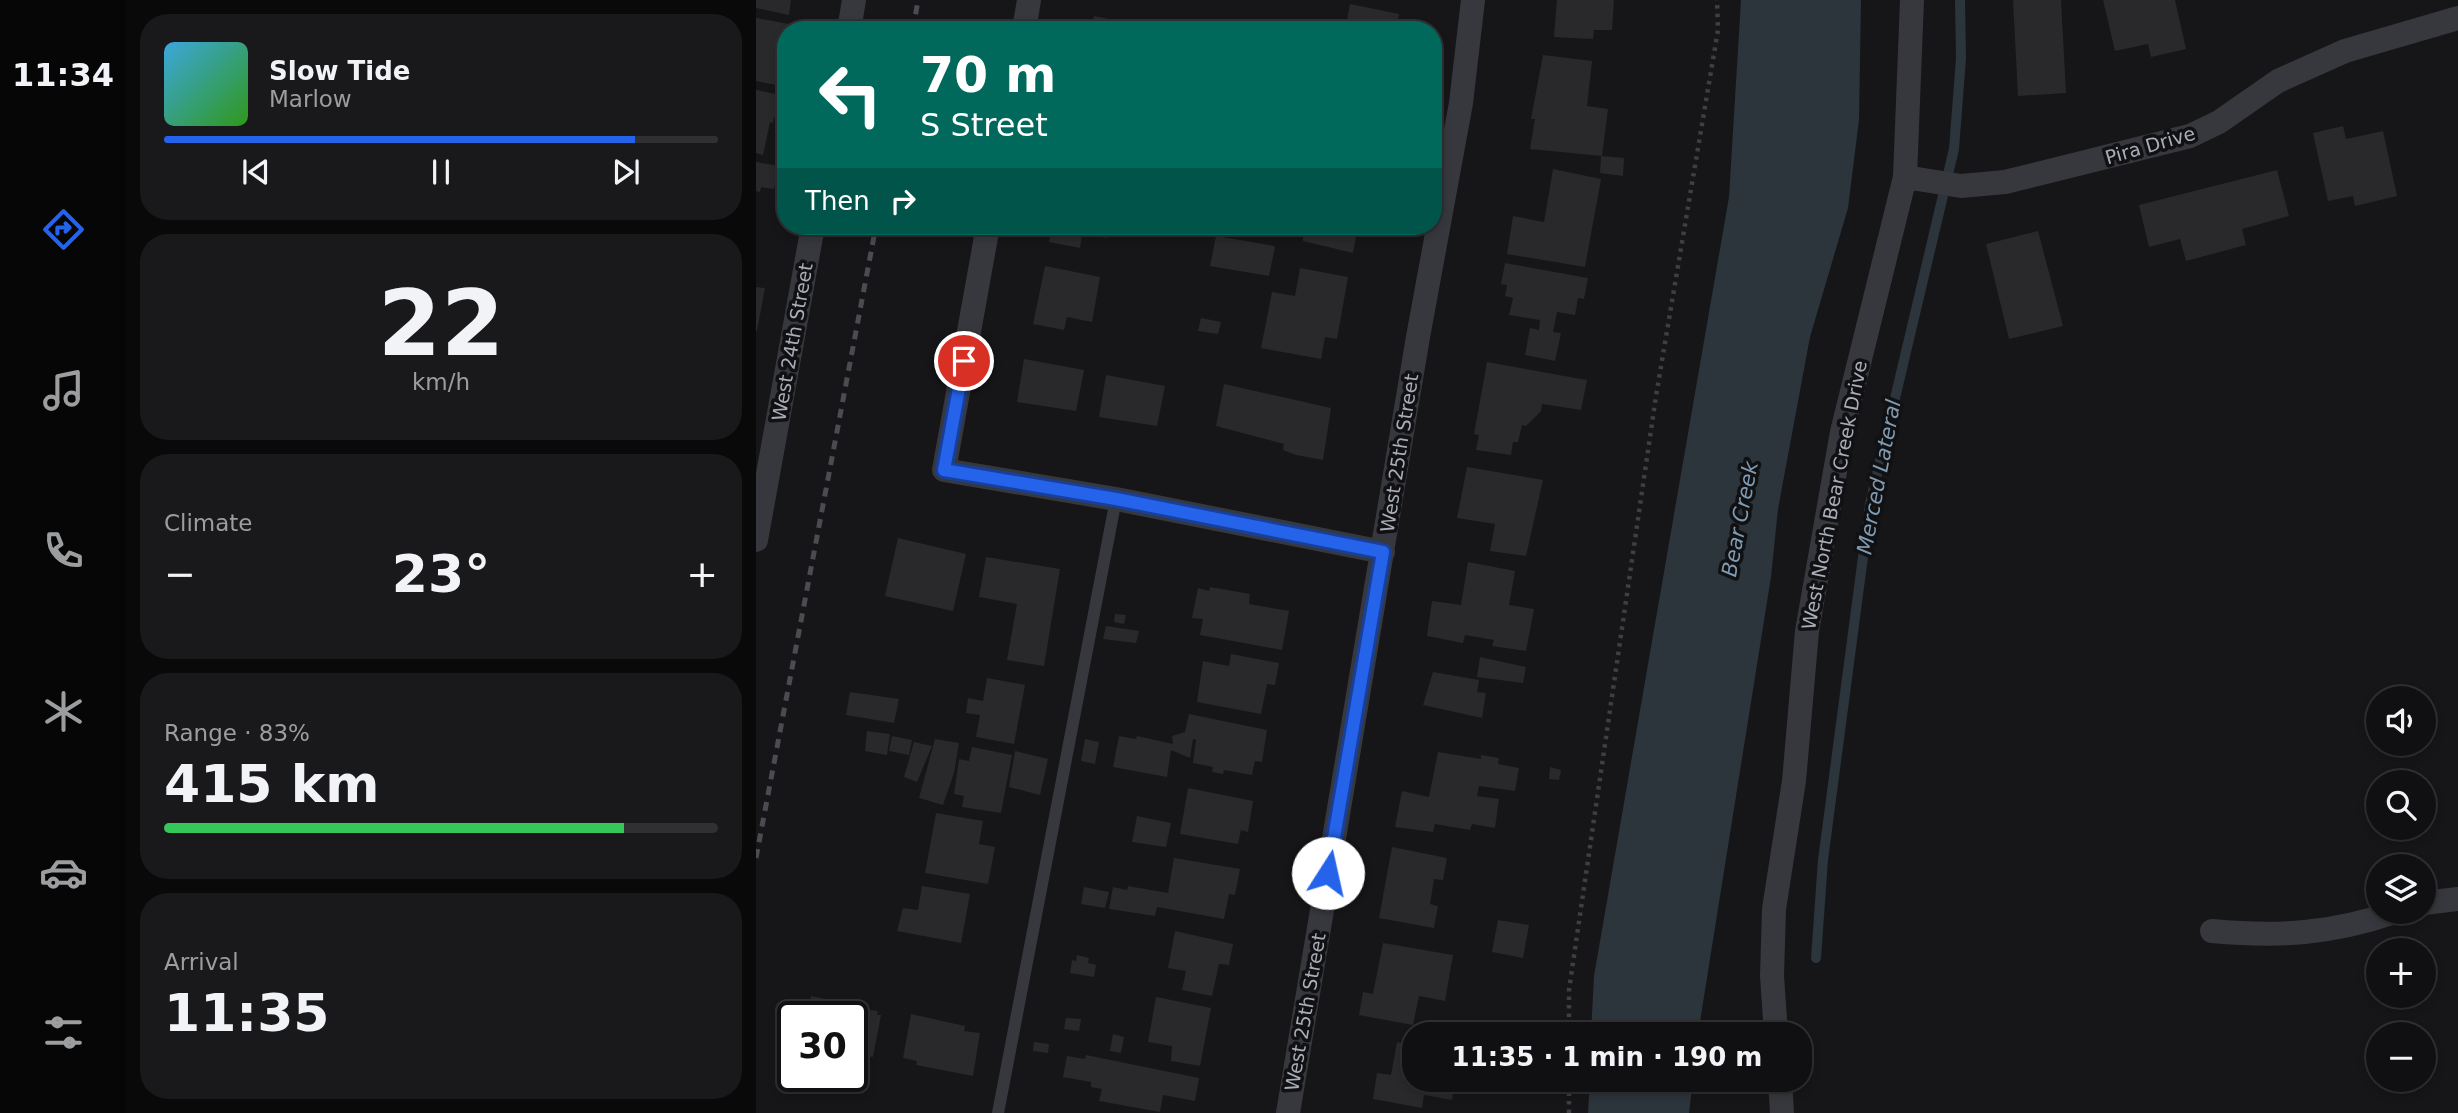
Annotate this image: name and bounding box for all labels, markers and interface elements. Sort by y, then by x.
text: 70 m [920,47,1056,104]
icon: left [805,49,896,140]
text: 11:34 [12,56,114,94]
text: Slow Tide [269,56,410,86]
text: Marlow [269,86,352,112]
text: S Street [920,106,1048,144]
street label: Pira Drive [2103,122,2197,168]
icon: previous [237,153,275,191]
icon: pause [422,153,460,191]
icon: next [607,153,645,191]
icon: right [884,182,922,220]
text: Then [805,186,870,216]
icon: directions [39,205,88,254]
street label: West 24th Street [767,261,817,423]
text: 22 [378,271,504,376]
pin [934,331,994,391]
icon: arrive [945,342,983,380]
street label: West North Bear Creek Drive [1797,358,1871,632]
icon: music [39,366,88,415]
text: km/h [412,369,470,395]
street label: West 25th Street [1376,372,1422,534]
water label: Merced Lateral [1852,397,1906,556]
water label: Bear Creek [1717,459,1763,579]
text: Climate [164,510,253,536]
icon: phone [39,526,88,575]
text: 23° [392,544,490,604]
text: − [164,552,196,596]
text: + [686,552,718,596]
map controls [2366,686,2436,1092]
button: sound [2366,686,2436,756]
icon: climate [39,687,88,736]
text: Range · 83% [164,720,310,746]
text: 415 km [164,754,379,814]
button: search [2366,770,2436,840]
position arrow [1291,836,1365,910]
icon: car [39,848,88,897]
button: layers [2366,854,2436,924]
street label: West 25th Street [1280,931,1330,1093]
button: + [2366,938,2436,1008]
text: Arrival [164,949,239,975]
text: 11:35 [164,983,330,1043]
speed limit sign: 30 [777,1001,868,1092]
icon: filters [39,1008,88,1057]
button: − [2366,1022,2436,1092]
text: 11:35 · 1 min · 190 m [1452,1042,1762,1072]

